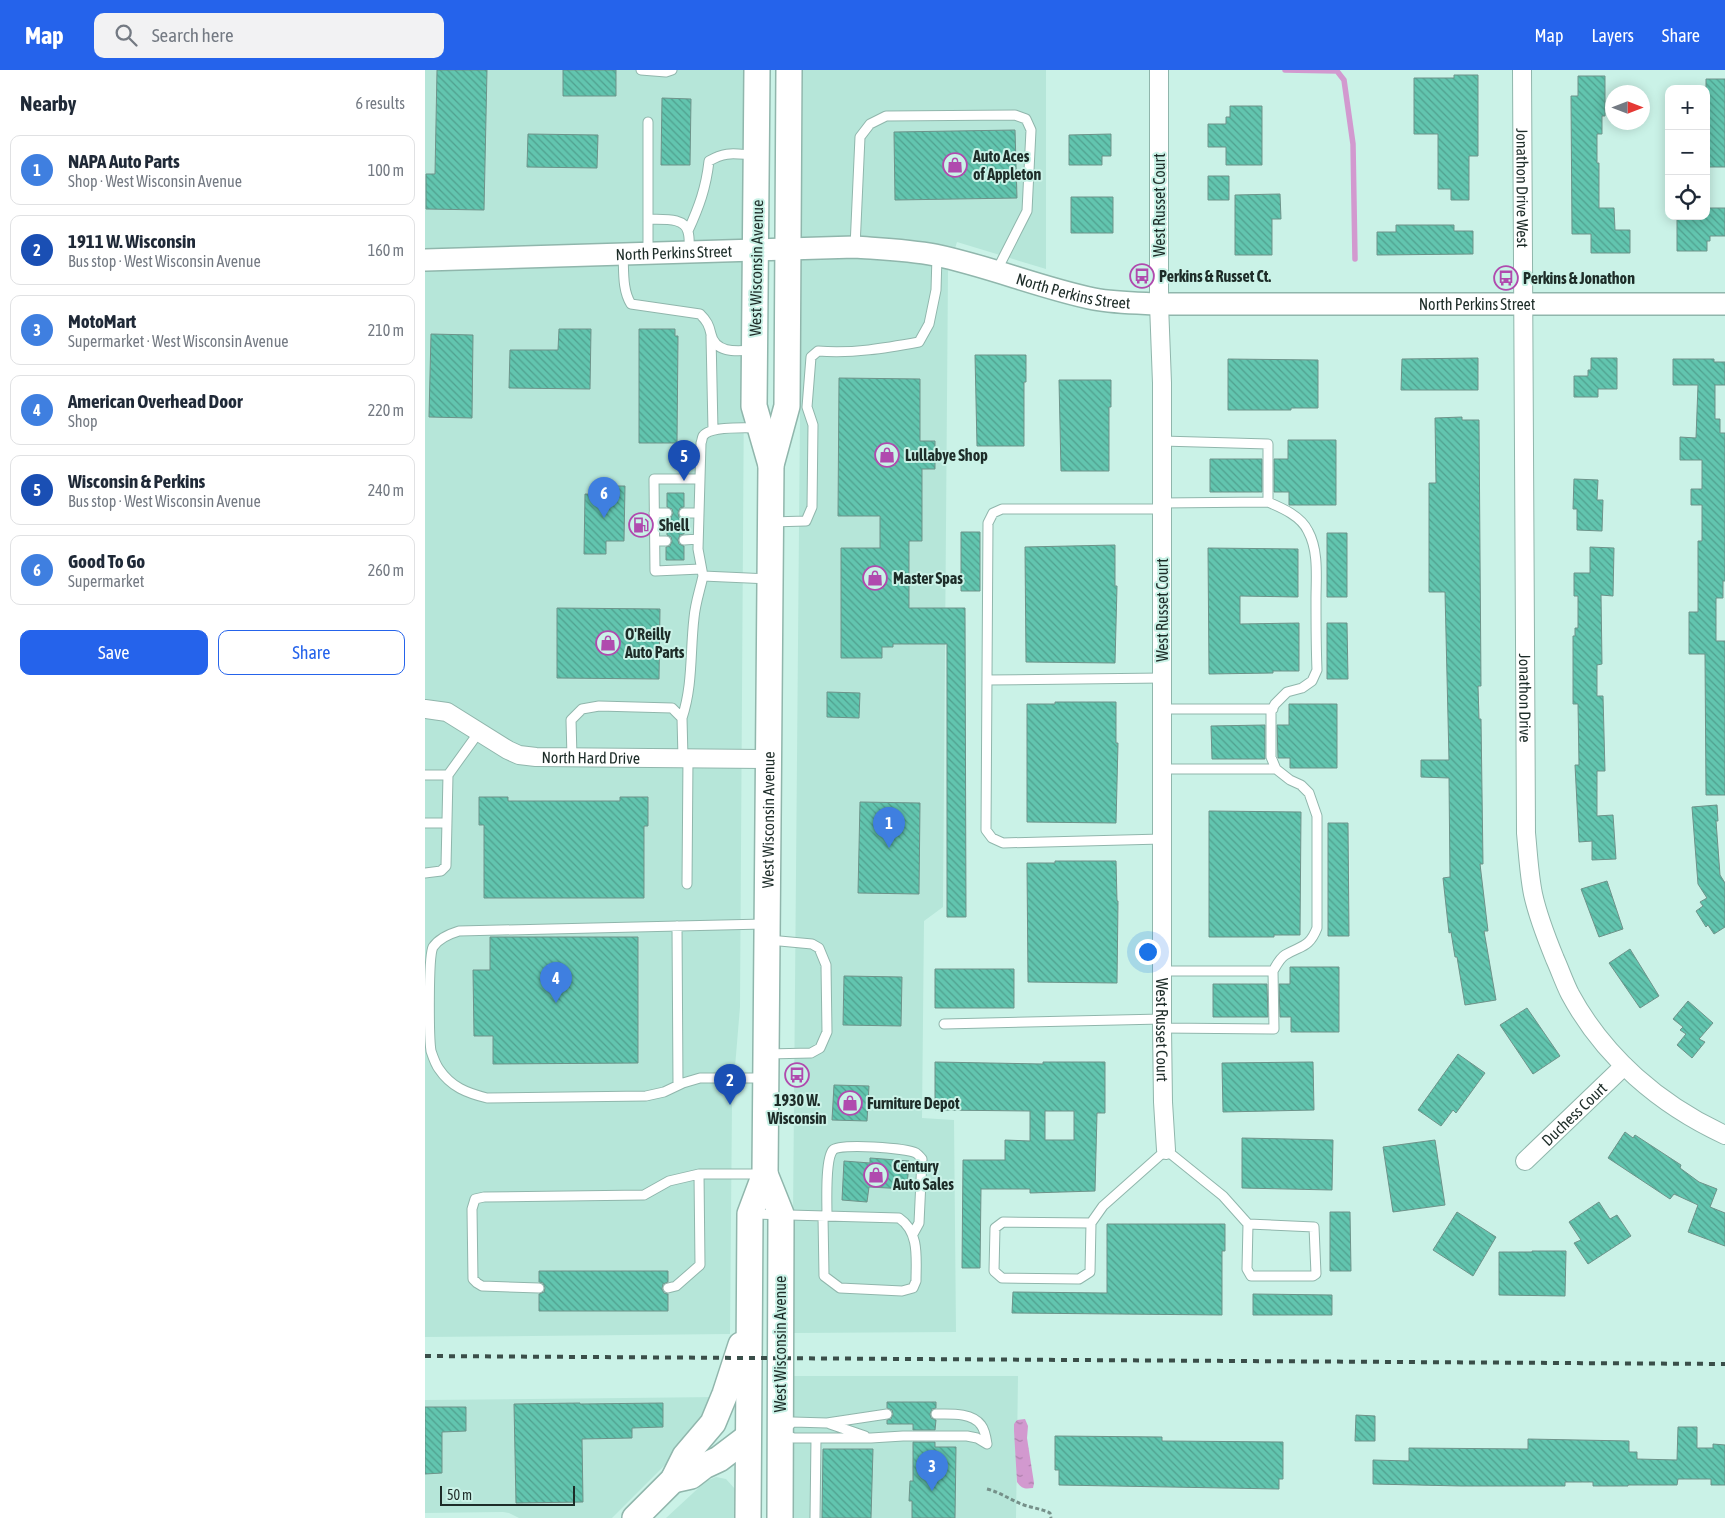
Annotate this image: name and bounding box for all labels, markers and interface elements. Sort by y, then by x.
search box [94,13,444,58]
icon: search [112,21,140,49]
text: Map [25,22,64,49]
text: Search here [152,24,234,46]
text: Map [1534,25,1563,46]
text: Layers [1591,25,1634,46]
text: Share [1662,25,1700,46]
north arrow [1605,85,1650,130]
map controls [1665,85,1710,220]
button: + [1665,85,1710,130]
text: Nearby [20,91,76,115]
text: 6 results [355,94,405,112]
street label: Jonathon Drive West [1513,128,1532,248]
button: − [1665,130,1710,175]
place label: Auto Aces of Appleton [972,147,1041,183]
text: NAPA Auto Parts [68,150,180,172]
shop icon: Auto Aces of Appleton [942,152,968,178]
street label: West Russet Court [1150,153,1168,257]
text: 1 [33,161,41,179]
text: 100 m [368,161,404,179]
text: Shop · West Wisconsin Avenue [68,172,242,190]
button: locate [1665,175,1710,220]
street label: West Wisconsin Avenue [746,200,766,336]
text: 1911 W. Wisconsin [68,230,196,252]
text: 2 [33,241,41,259]
text: 160 m [368,241,404,259]
street label: North Perkins Street [615,242,733,263]
text: Bus stop · West Wisconsin Avenue [68,252,261,270]
bus stop icon: Perkins & Russet Ct. [1129,263,1155,289]
bus stop icon: Perkins & Jonathon [1493,265,1519,291]
place label: Perkins & Russet Ct. [1159,267,1271,285]
street label: North Perkins Street [1014,269,1131,312]
place label: Perkins & Jonathon [1523,269,1635,287]
street label: North Perkins Street [1419,295,1536,313]
text: MotoMart [68,310,136,332]
text: 3 [33,321,41,339]
text: 210 m [368,321,404,339]
text: Supermarket · West Wisconsin Avenue [68,332,289,350]
text: American Overhead Door [68,390,243,412]
text: 4 [33,401,41,419]
text: 220 m [368,401,404,419]
text: Shop [68,412,98,430]
pin: 5 [668,440,700,481]
shop icon: Lullabye Shop [874,442,900,468]
place label: Lullabye Shop [905,446,988,464]
text: Wisconsin & Perkins [68,470,205,492]
pin: 6 [588,477,620,518]
text: 5 [33,481,41,499]
text: 240 m [368,481,404,499]
text: Bus stop · West Wisconsin Avenue [68,492,261,510]
fuel station icon: Shell [628,512,654,538]
place label: Shell [659,516,690,534]
text: Good To Go [68,550,145,572]
street label: West Russet Court [1153,558,1171,662]
text: 6 [33,561,41,579]
text: 260 m [368,561,404,579]
shop icon: Master Spas [862,565,888,591]
place label: Master Spas [893,569,963,587]
text: Supermarket [68,572,144,590]
place label: O'Reilly Auto Parts [624,625,685,661]
button: Save [20,630,208,675]
button: Share [218,630,405,675]
shop icon: O'Reilly Auto Parts [595,630,621,656]
street label: Jonathon Drive [1516,654,1535,742]
street label: North Hard Drive [541,748,640,767]
street label: West Wisconsin Avenue [758,751,778,888]
pin: 1 [873,807,905,848]
your location [1135,939,1161,965]
pin: 4 [540,962,572,1003]
street label: West Russet Court [1153,978,1172,1082]
bus stop icon: 1930 W. Wisconsin [784,1062,810,1088]
pin: 2 [714,1064,746,1105]
street label: Duchess Court [1538,1078,1610,1149]
shop icon: Furniture Depot [837,1090,863,1116]
place label: 1930 W. Wisconsin [766,1091,827,1127]
place label: Furniture Depot [867,1094,960,1112]
place label: Century Auto Sales [892,1157,954,1193]
shop icon: Century Auto Sales [863,1162,889,1188]
street label: West Wisconsin Avenue [771,1276,789,1412]
pin: 3 [916,1450,948,1491]
scale bar [440,1483,575,1506]
text: 50 m [447,1487,472,1503]

